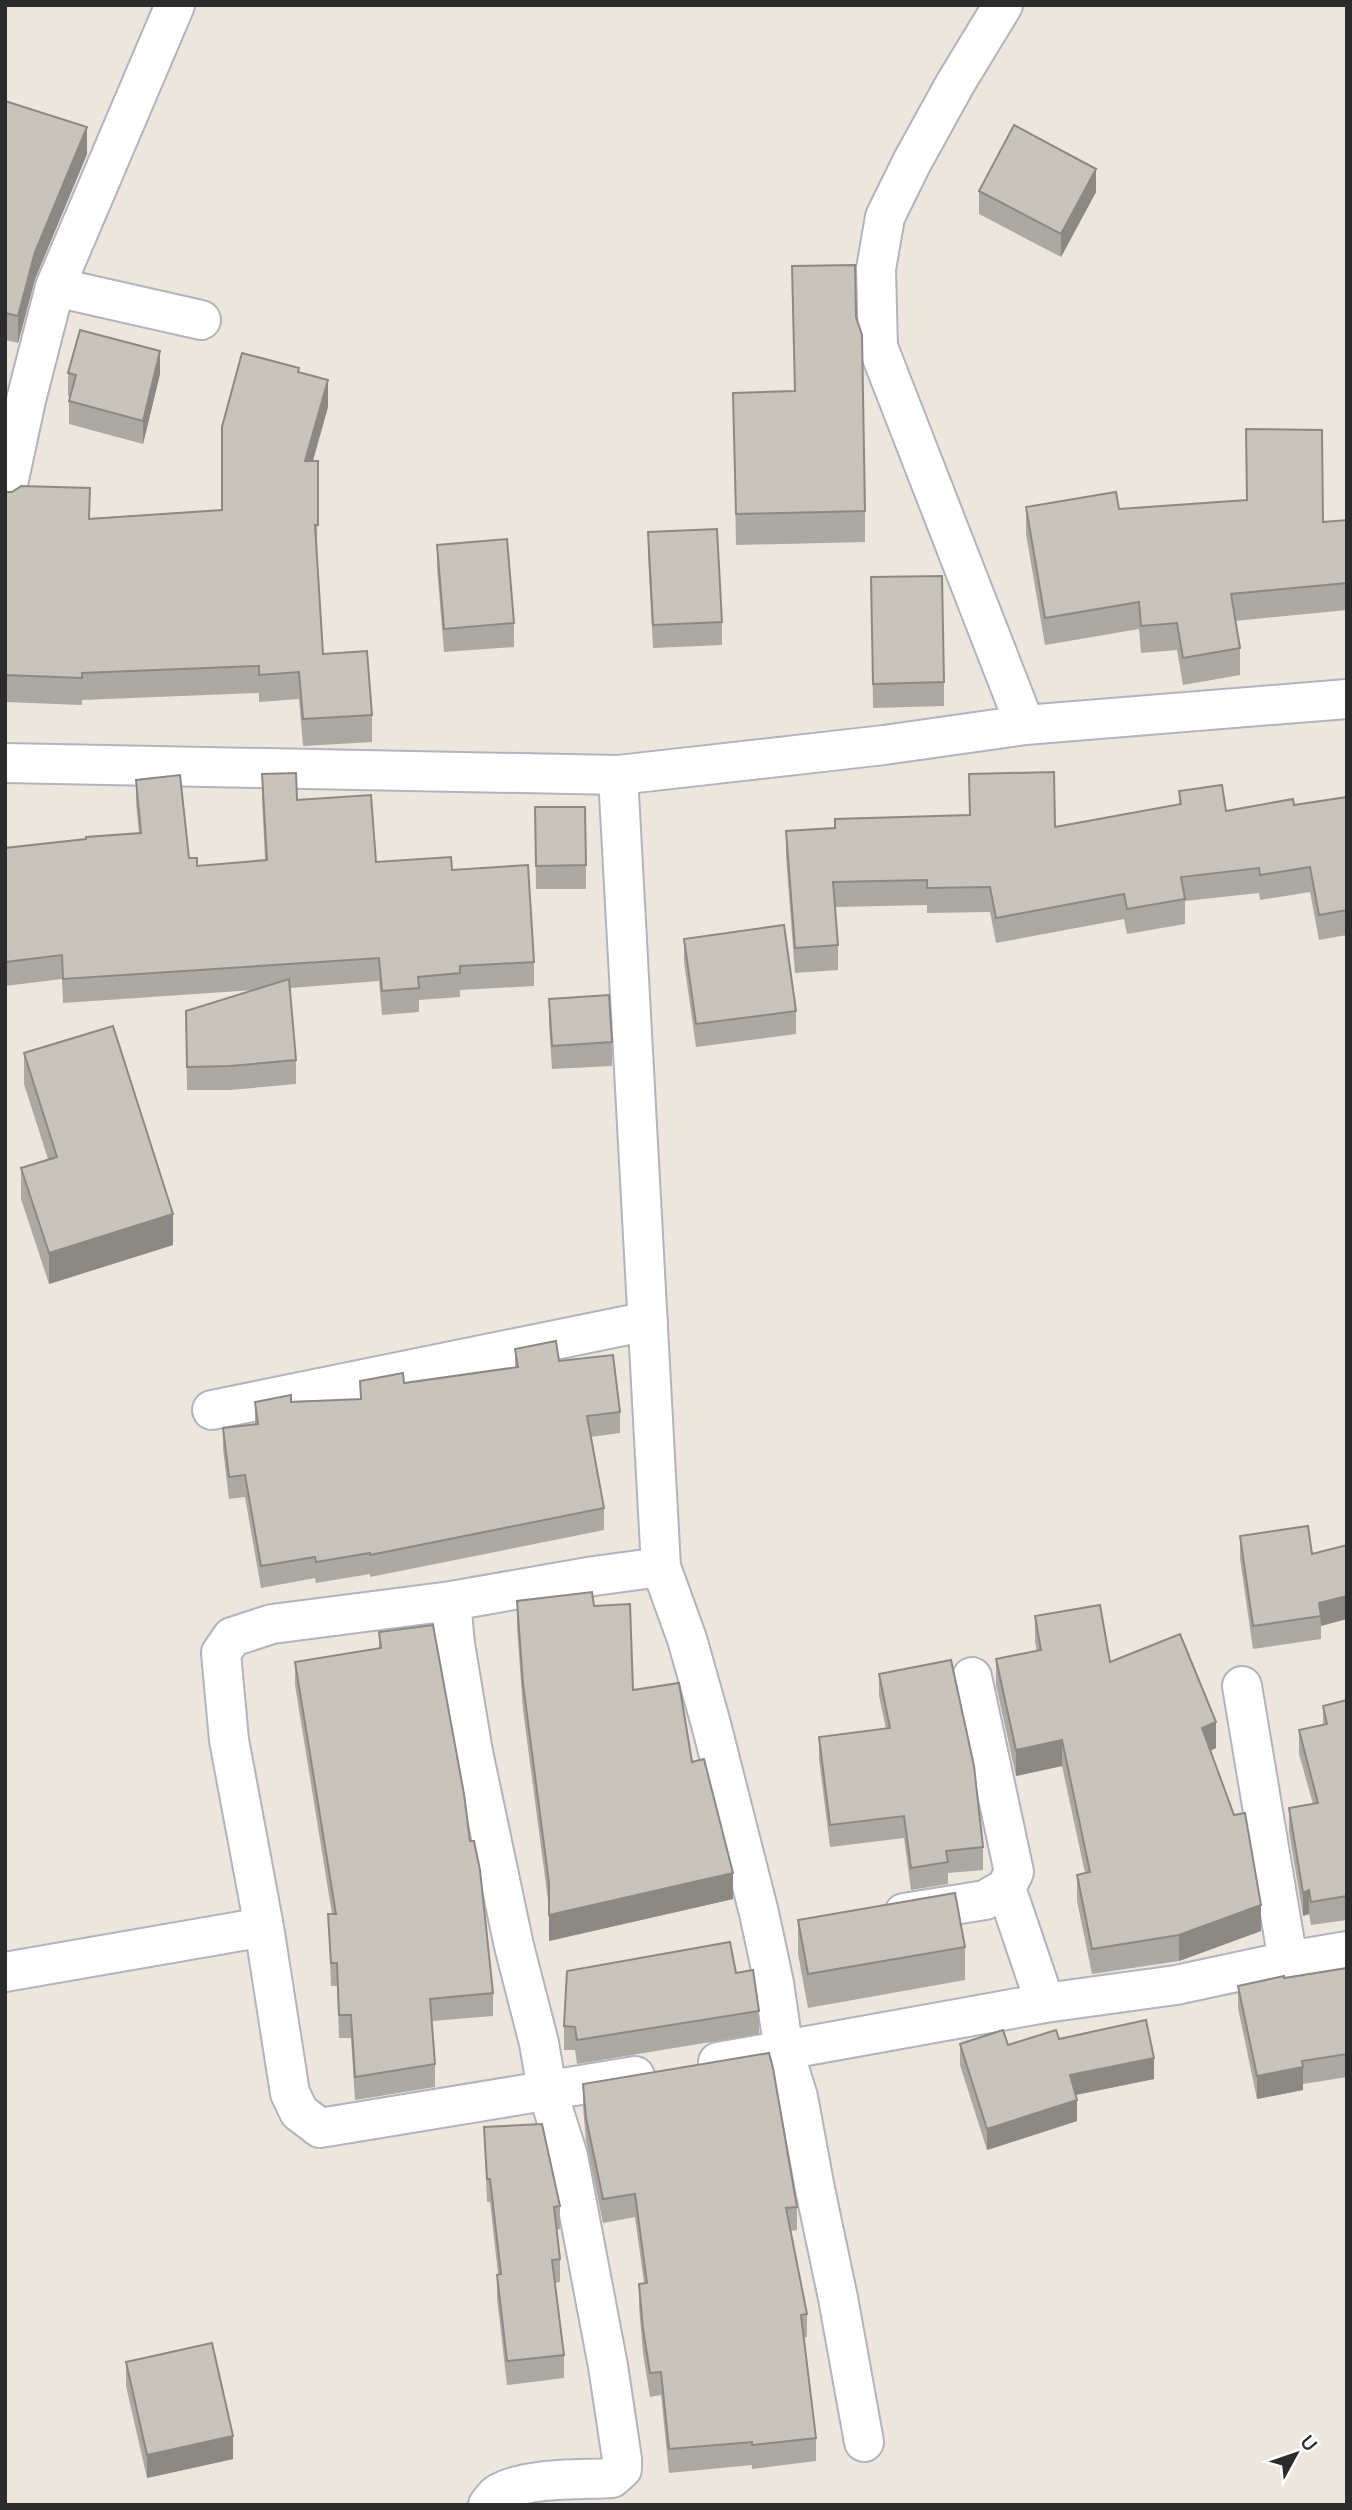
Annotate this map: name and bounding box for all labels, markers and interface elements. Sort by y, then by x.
north arrow [1261,2419,1331,2489]
text: U [1295,2429,1323,2457]

